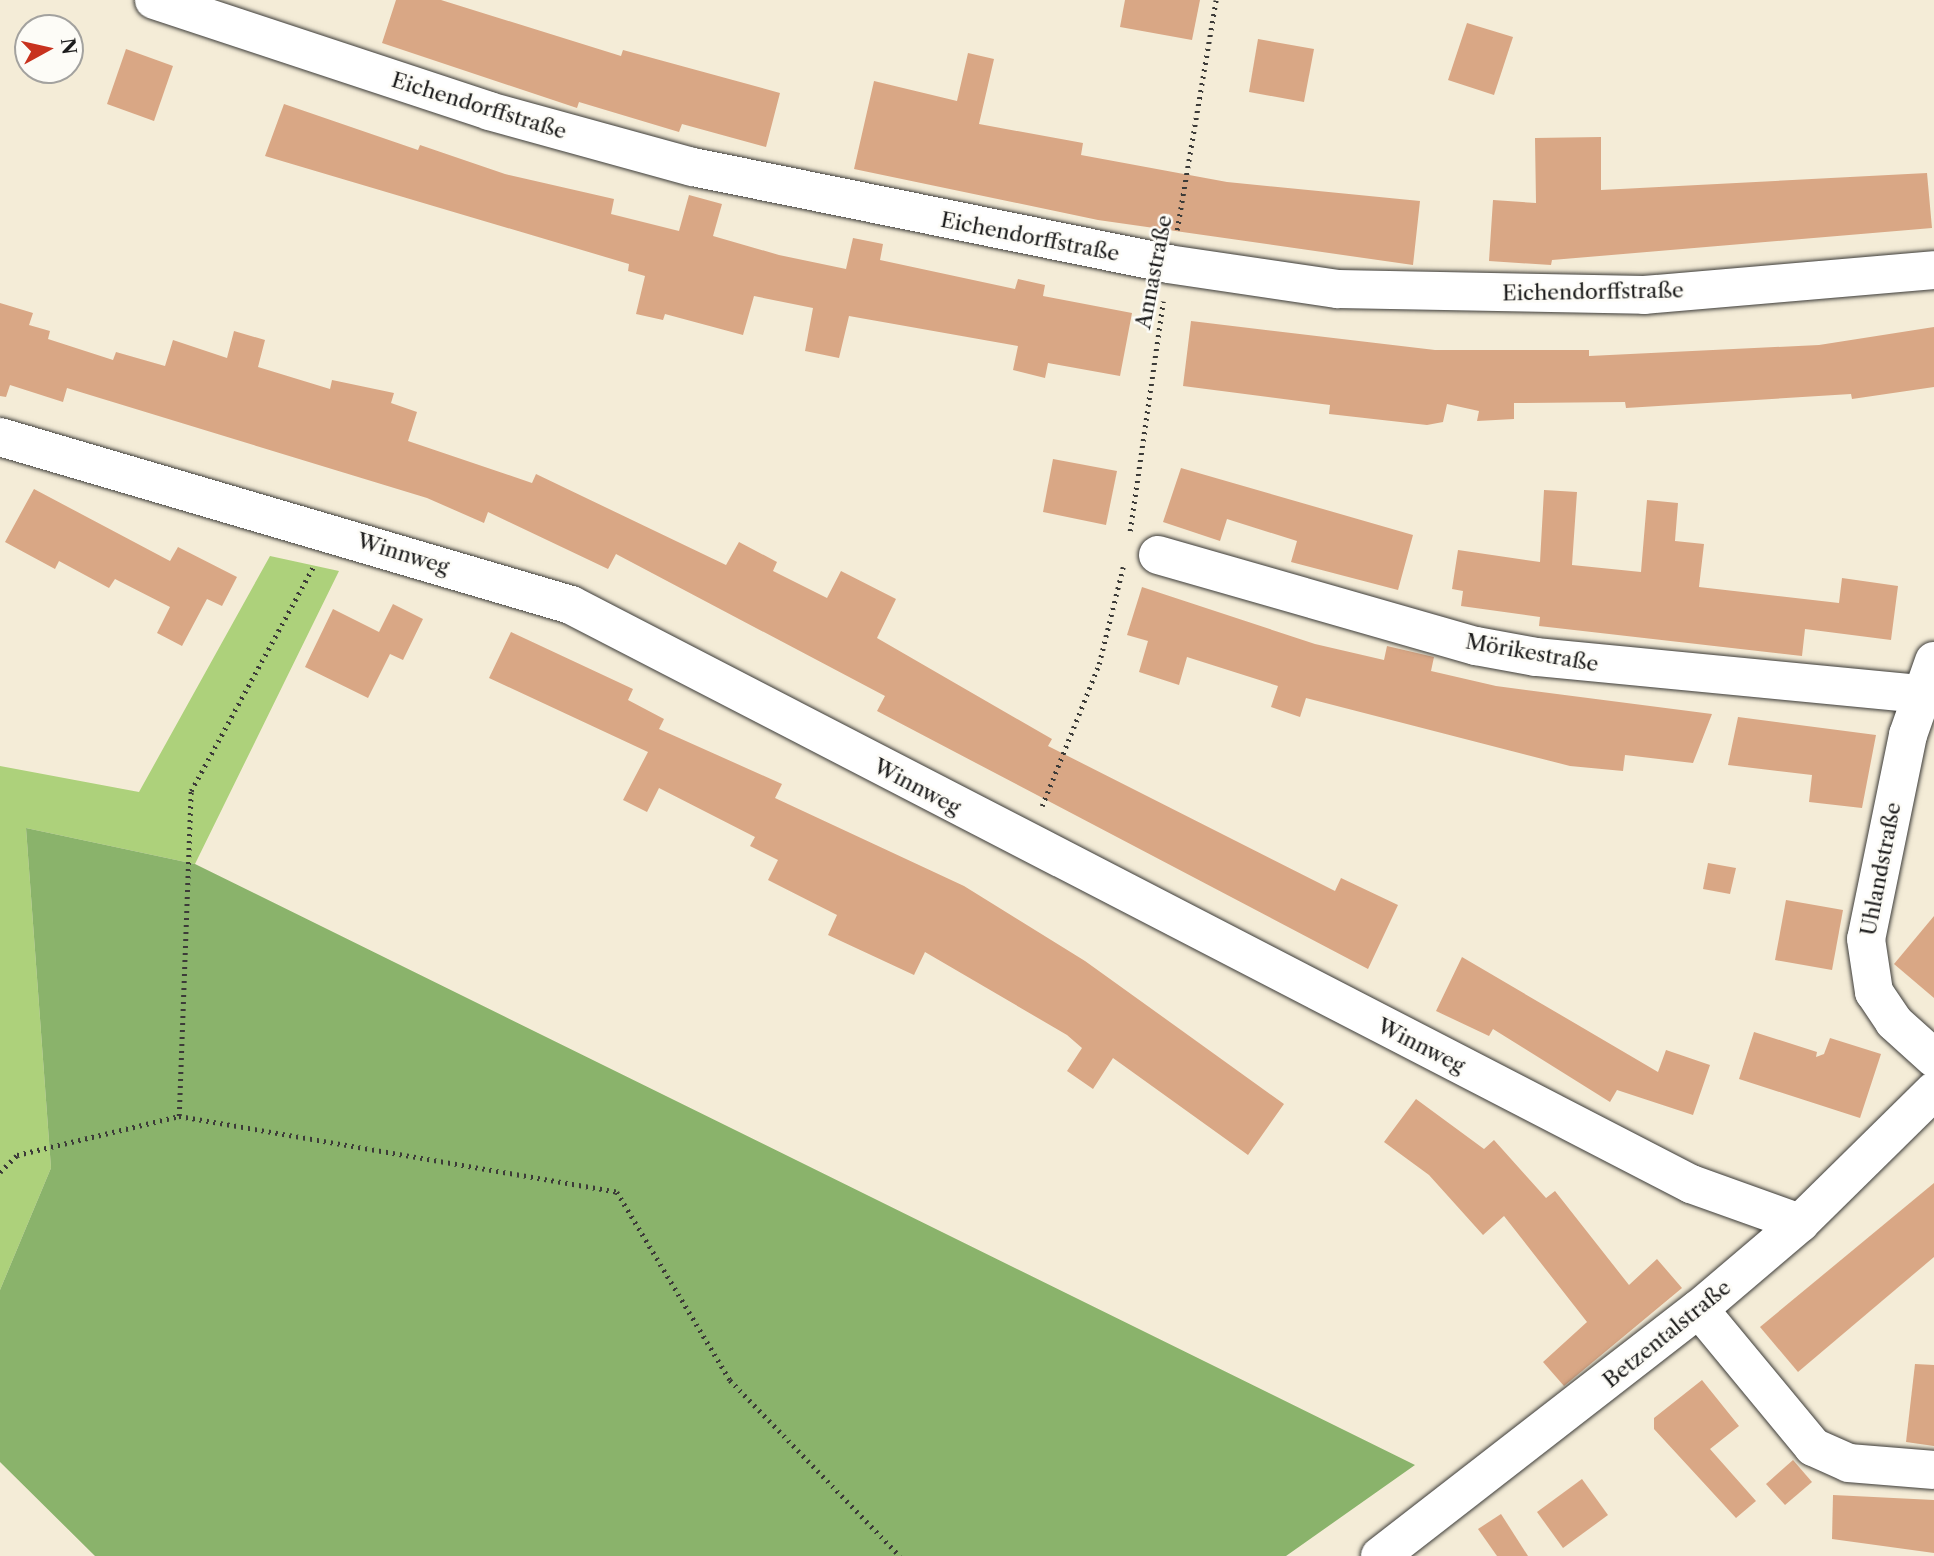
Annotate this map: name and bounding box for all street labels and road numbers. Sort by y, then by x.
street label: Eichendorffstraße [389,67,569,145]
street label: Eichendorffstraße [939,207,1121,267]
street label: Annastraße [1131,213,1177,331]
street label: Eichendorffstraße [1502,278,1684,306]
street label: Winnweg [354,528,452,580]
street label: Mörikestraße [1464,629,1600,677]
street label: Winnweg [869,754,965,820]
street label: Uhlandstraße [1856,800,1906,938]
street label: Winnweg [1373,1013,1469,1079]
street label: Betzentalstraße [1598,1275,1736,1393]

